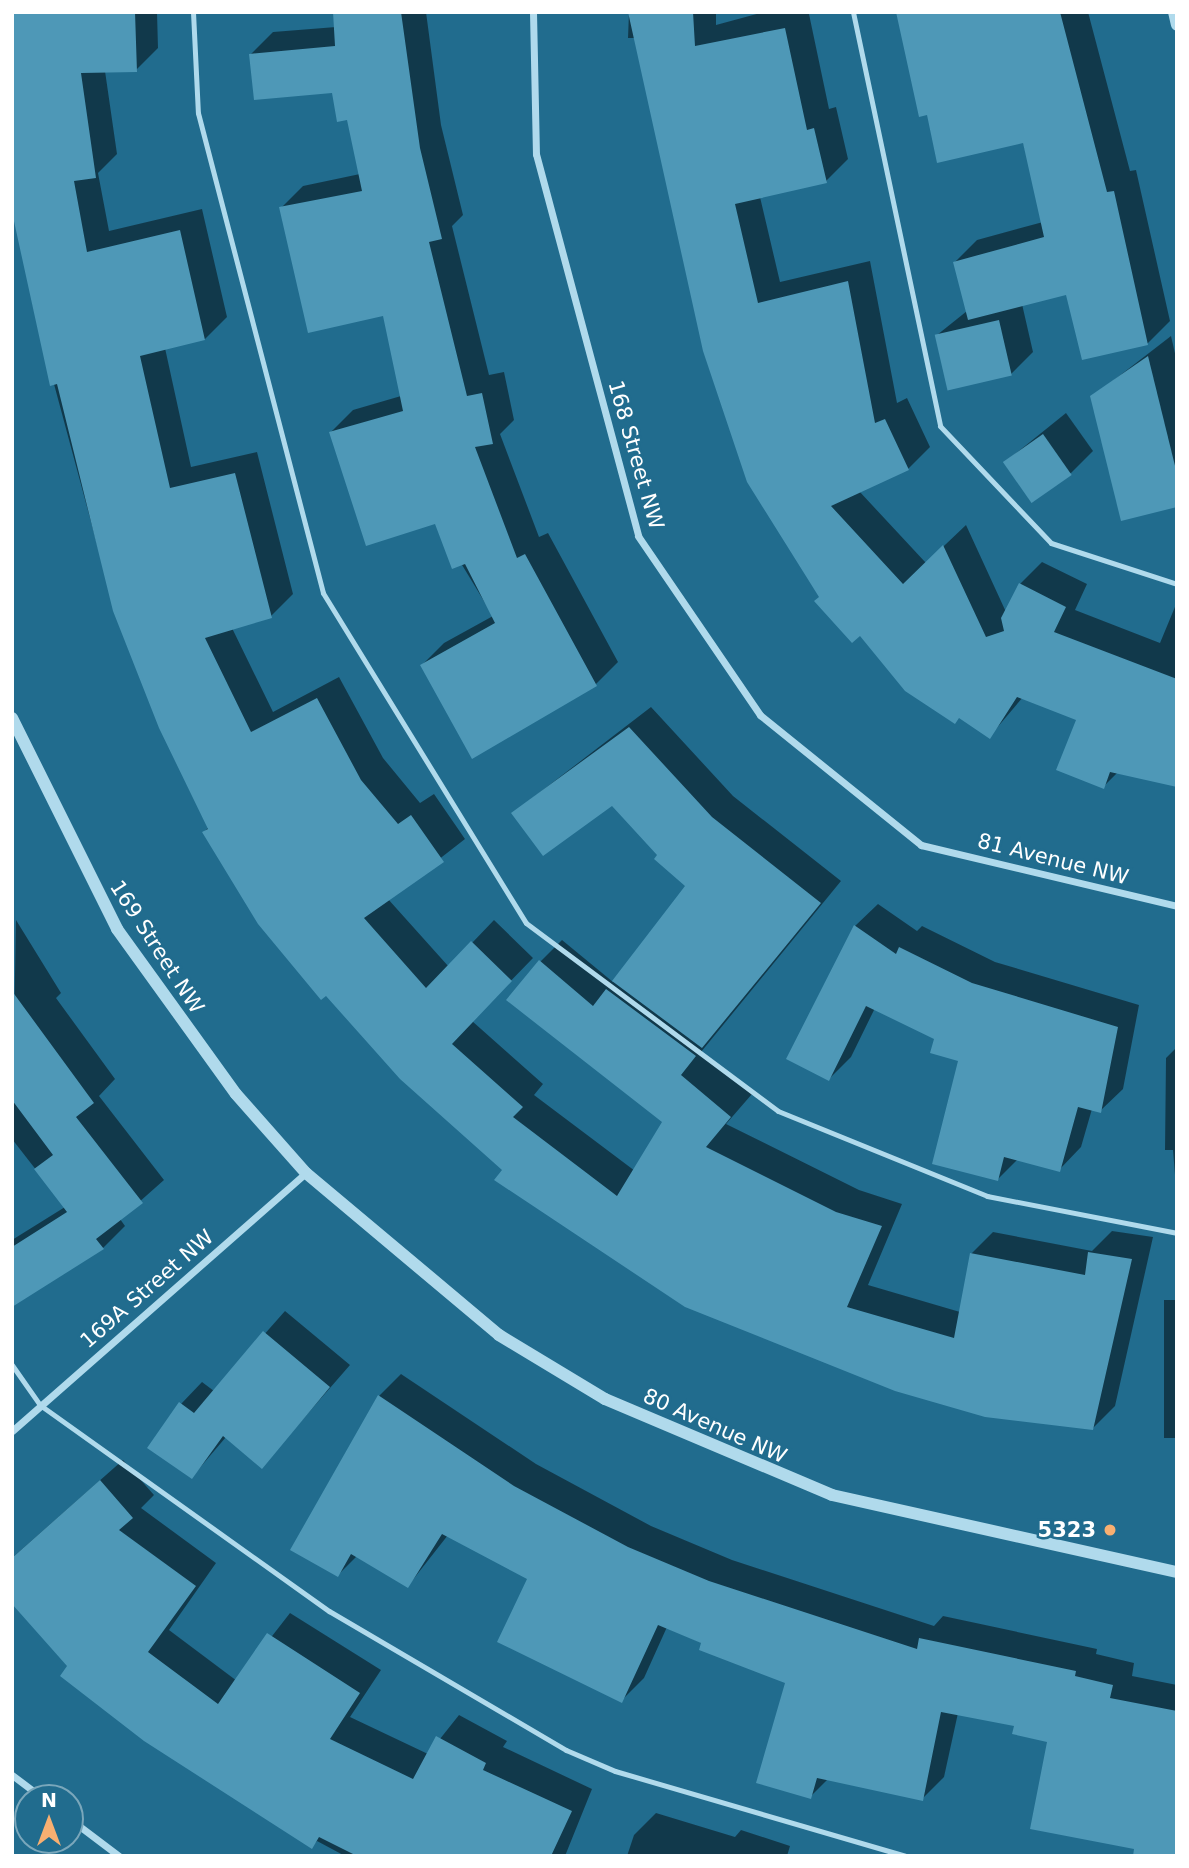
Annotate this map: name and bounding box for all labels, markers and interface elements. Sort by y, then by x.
street label: 168 Street NW [603,378,669,532]
street label: 81 Avenue NW [975,828,1131,890]
street label: 169 Street NW [105,876,209,1018]
street label: 169A Street NW [75,1224,219,1354]
street label: 80 Avenue NW [639,1383,791,1469]
place label: 5323 [1038,1517,1096,1543]
marker: 5323 [1102,1522,1118,1538]
north arrow [14,1784,84,1854]
text: N [41,1789,57,1811]

